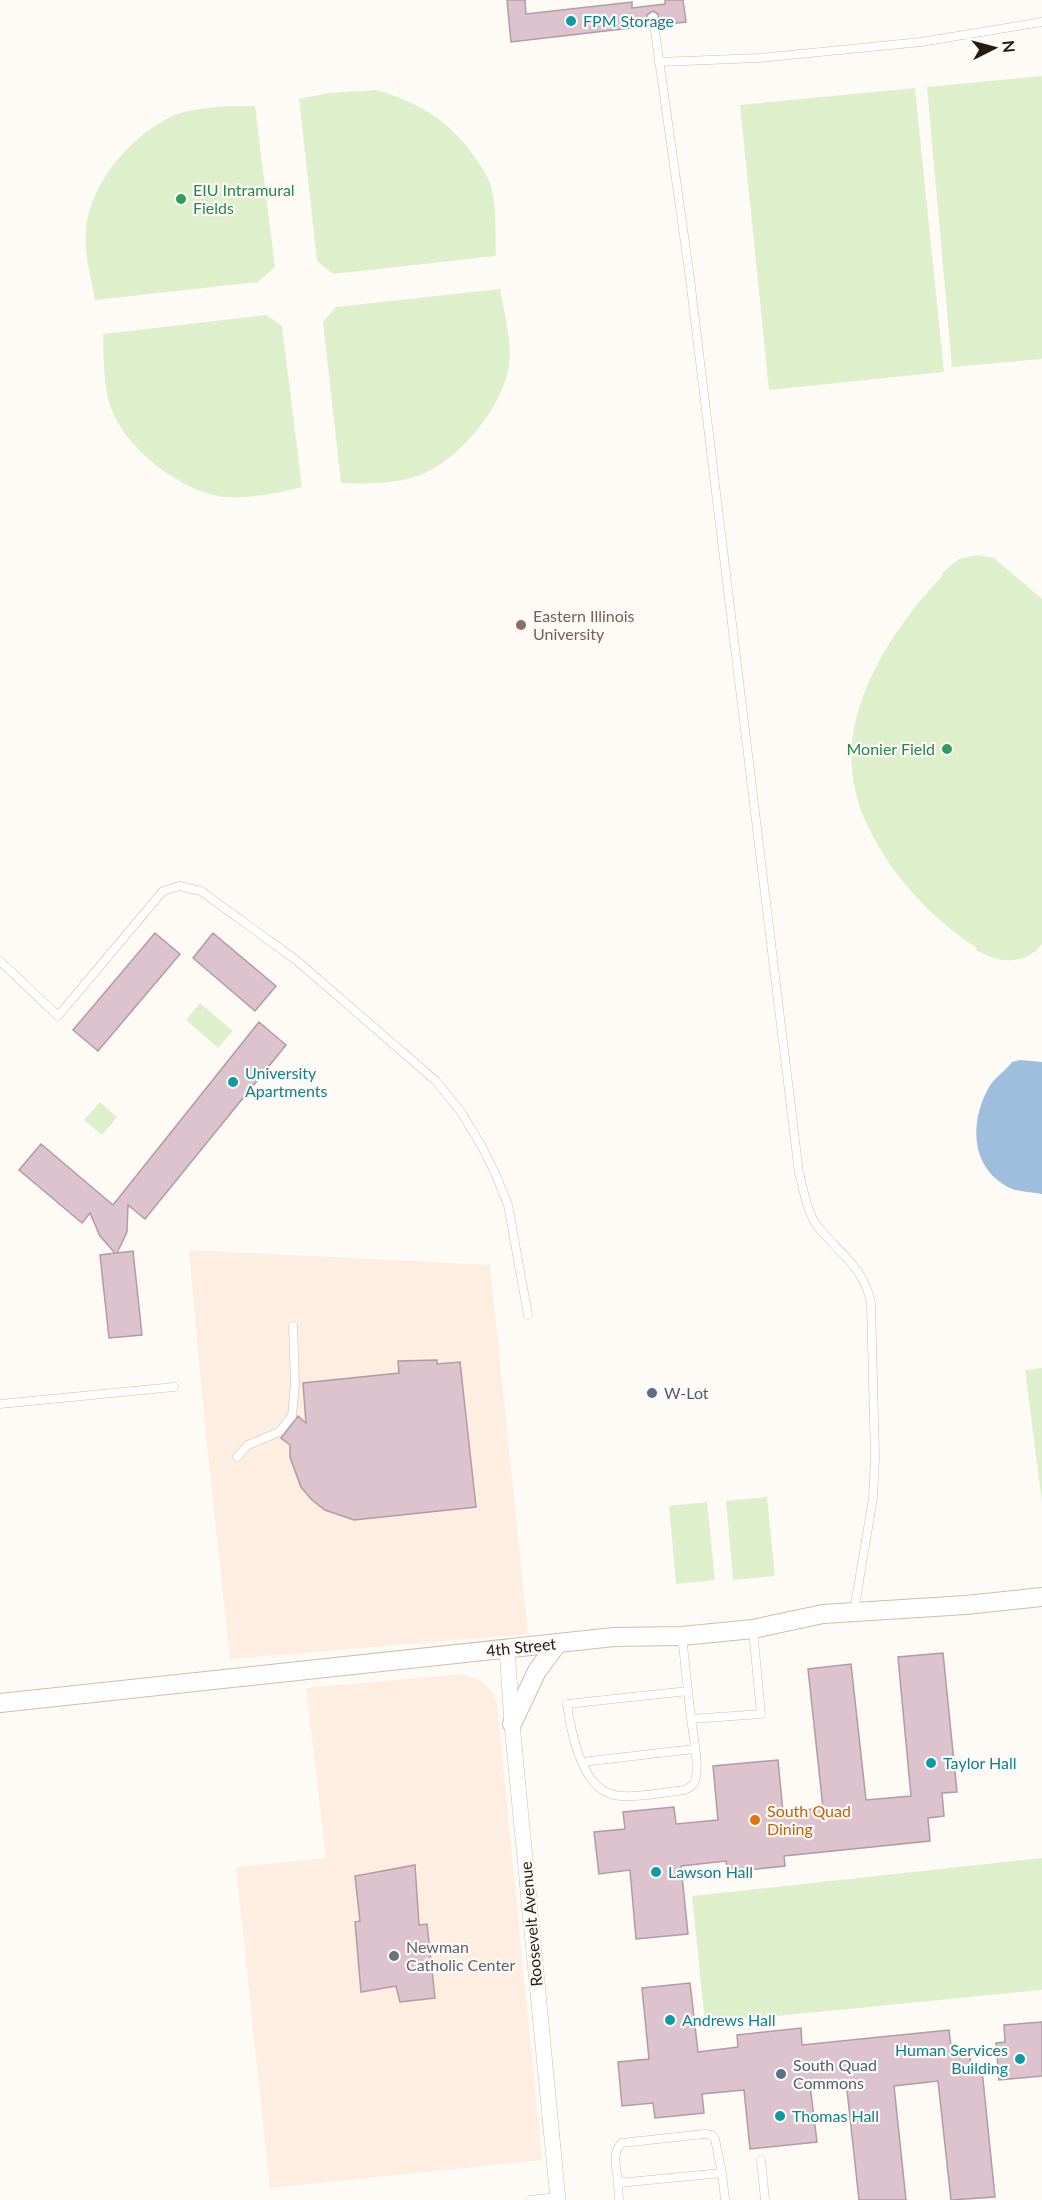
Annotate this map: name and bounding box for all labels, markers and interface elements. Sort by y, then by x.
place label: FPM Storage [583,11,674,30]
marker: FPM Storage [564,14,578,28]
north arrow [964,18,1024,78]
text: N [999,39,1020,54]
place label: EIU Intramural Fields [193,180,295,217]
marker: EIU Intramural Fields [174,192,188,206]
place label: Eastern Illinois University [533,606,635,643]
marker: Eastern Illinois University [514,618,528,632]
place label: Monier Field [846,739,935,758]
marker: Monier Field [940,742,954,756]
place label: University Apartments [245,1063,327,1100]
marker: University Apartments [226,1075,240,1089]
place label: W-Lot [664,1383,709,1402]
marker: W-Lot [645,1386,659,1400]
street label: 4th Street [485,1633,557,1660]
place label: Taylor Hall [943,1753,1017,1772]
marker: Taylor Hall [924,1756,938,1770]
place label: South Quad Dining [767,1801,851,1838]
marker: South Quad Dining [748,1813,762,1827]
street label: Roosevelt Avenue [516,1861,545,1987]
place label: Lawson Hall [668,1862,753,1881]
marker: Lawson Hall [649,1865,663,1879]
place label: Newman Catholic Center [406,1937,516,1974]
marker: Newman Catholic Center [387,1949,401,1963]
place label: Andrews Hall [682,2010,776,2029]
marker: Andrews Hall [663,2013,677,2027]
place label: Human Services Building [895,2040,1008,2077]
marker: Human Services Building [1013,2052,1027,2066]
place label: South Quad Commons [793,2055,877,2092]
marker: South Quad Commons [774,2067,788,2081]
place label: Thomas Hall [792,2106,879,2125]
marker: Thomas Hall [773,2109,787,2123]

